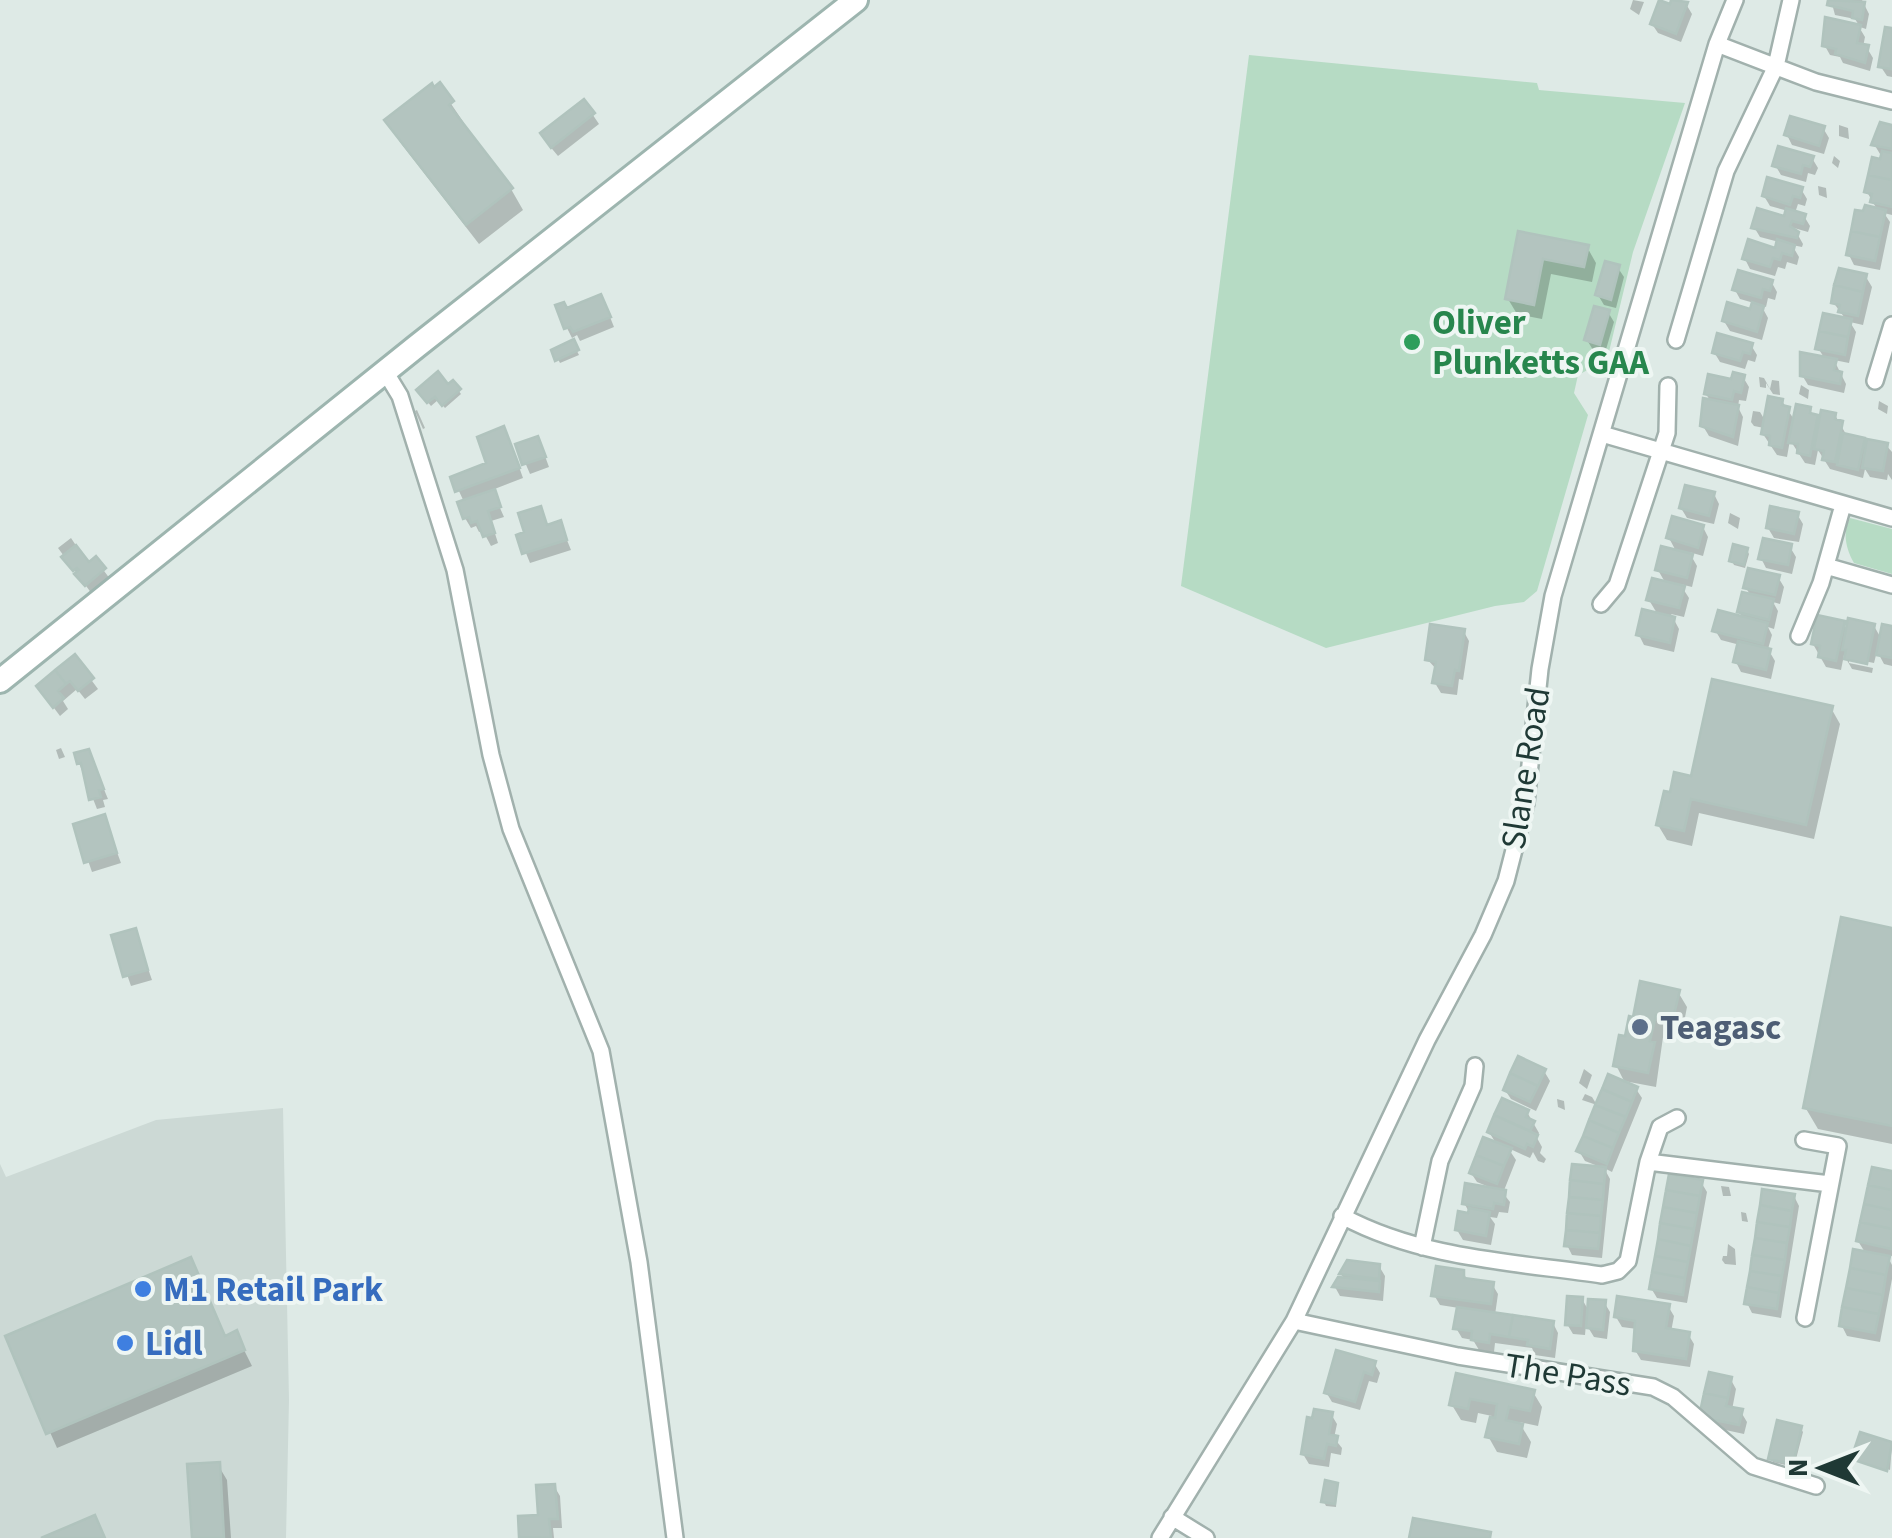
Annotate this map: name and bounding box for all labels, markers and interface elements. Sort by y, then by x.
place label: Oliver Plunketts GAA [1432,298,1650,388]
marker: Oliver Plunketts GAA [1401,331,1423,353]
street label: Slane Road [1488,683,1563,853]
place label: Teagasc [1660,1003,1781,1053]
marker: Teagasc [1629,1016,1651,1038]
place label: M1 Retail Park [163,1265,383,1315]
marker: M1 Retail Park [132,1278,154,1300]
place label: Lidl [145,1319,203,1369]
marker: Lidl [114,1332,136,1354]
street label: The Pass [1501,1340,1635,1410]
north arrow [1772,1418,1872,1518]
text: N [1778,1459,1818,1477]

